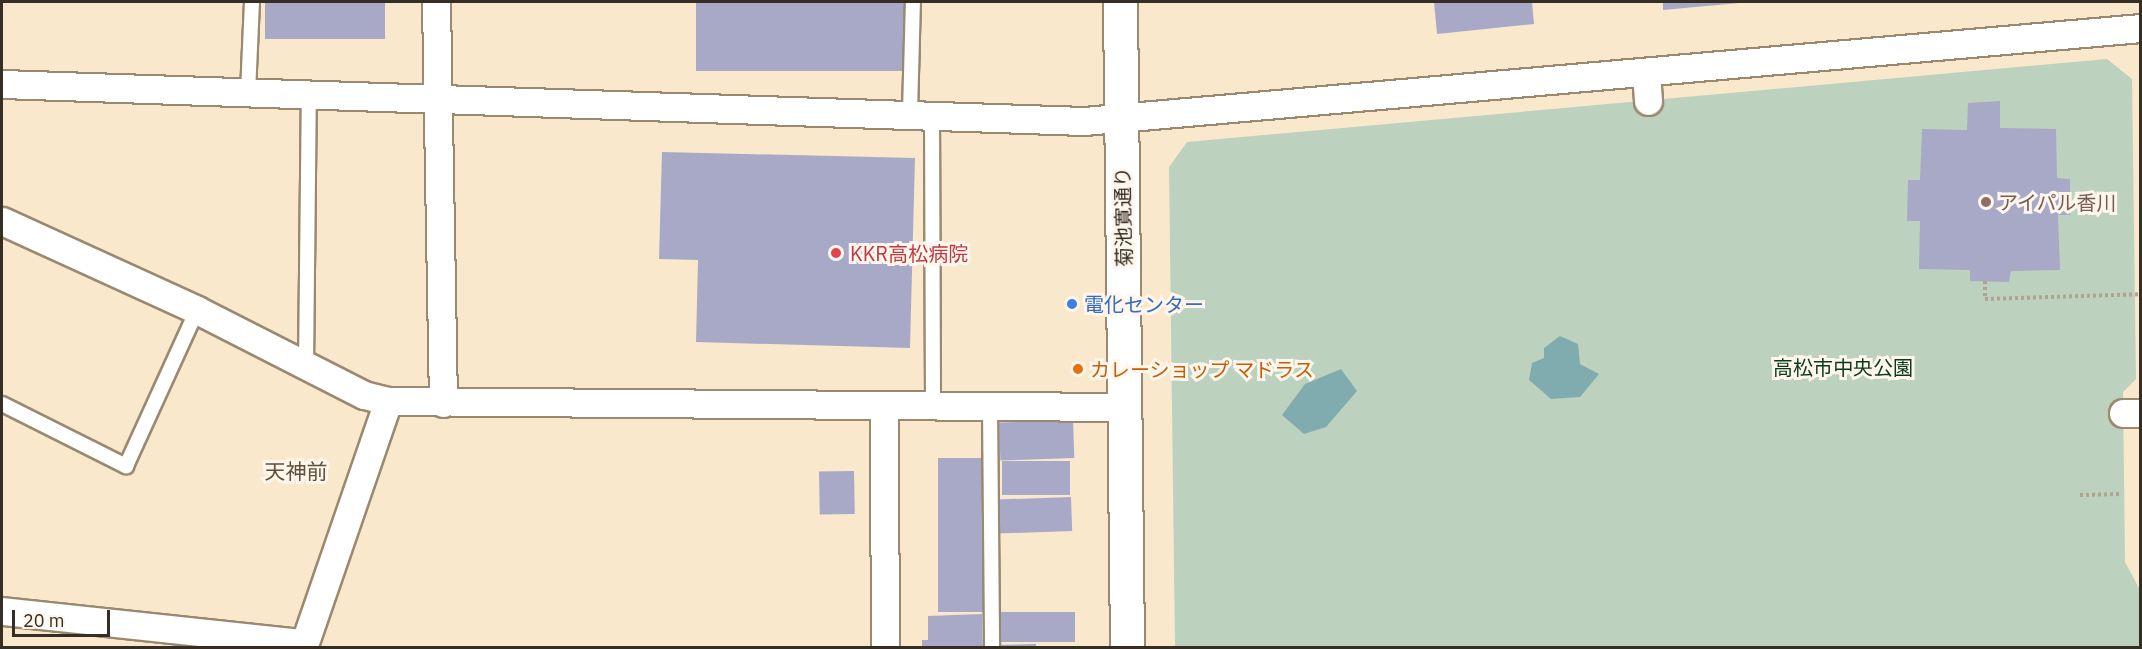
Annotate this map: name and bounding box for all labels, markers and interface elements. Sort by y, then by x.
street label: 菊池寛通り [1110,167,1136,267]
place label: アイパル香川 [1998,190,2118,214]
marker: アイパル香川 [1979,195,1993,209]
place label: KKR高松病院 [850,241,968,265]
marker: KKR高松病院 [827,244,845,262]
place label: 電化センター [1084,292,1204,316]
marker: 電化センター [1065,297,1079,311]
park label: 高松市中央公園 [1773,355,1913,379]
place label: カレーショップ マドラス [1090,357,1315,381]
marker: カレーショップ マドラス [1071,362,1085,376]
district label: 天神前 [265,458,327,484]
scale bar [15,598,112,636]
text: 20 m [23,609,65,632]

